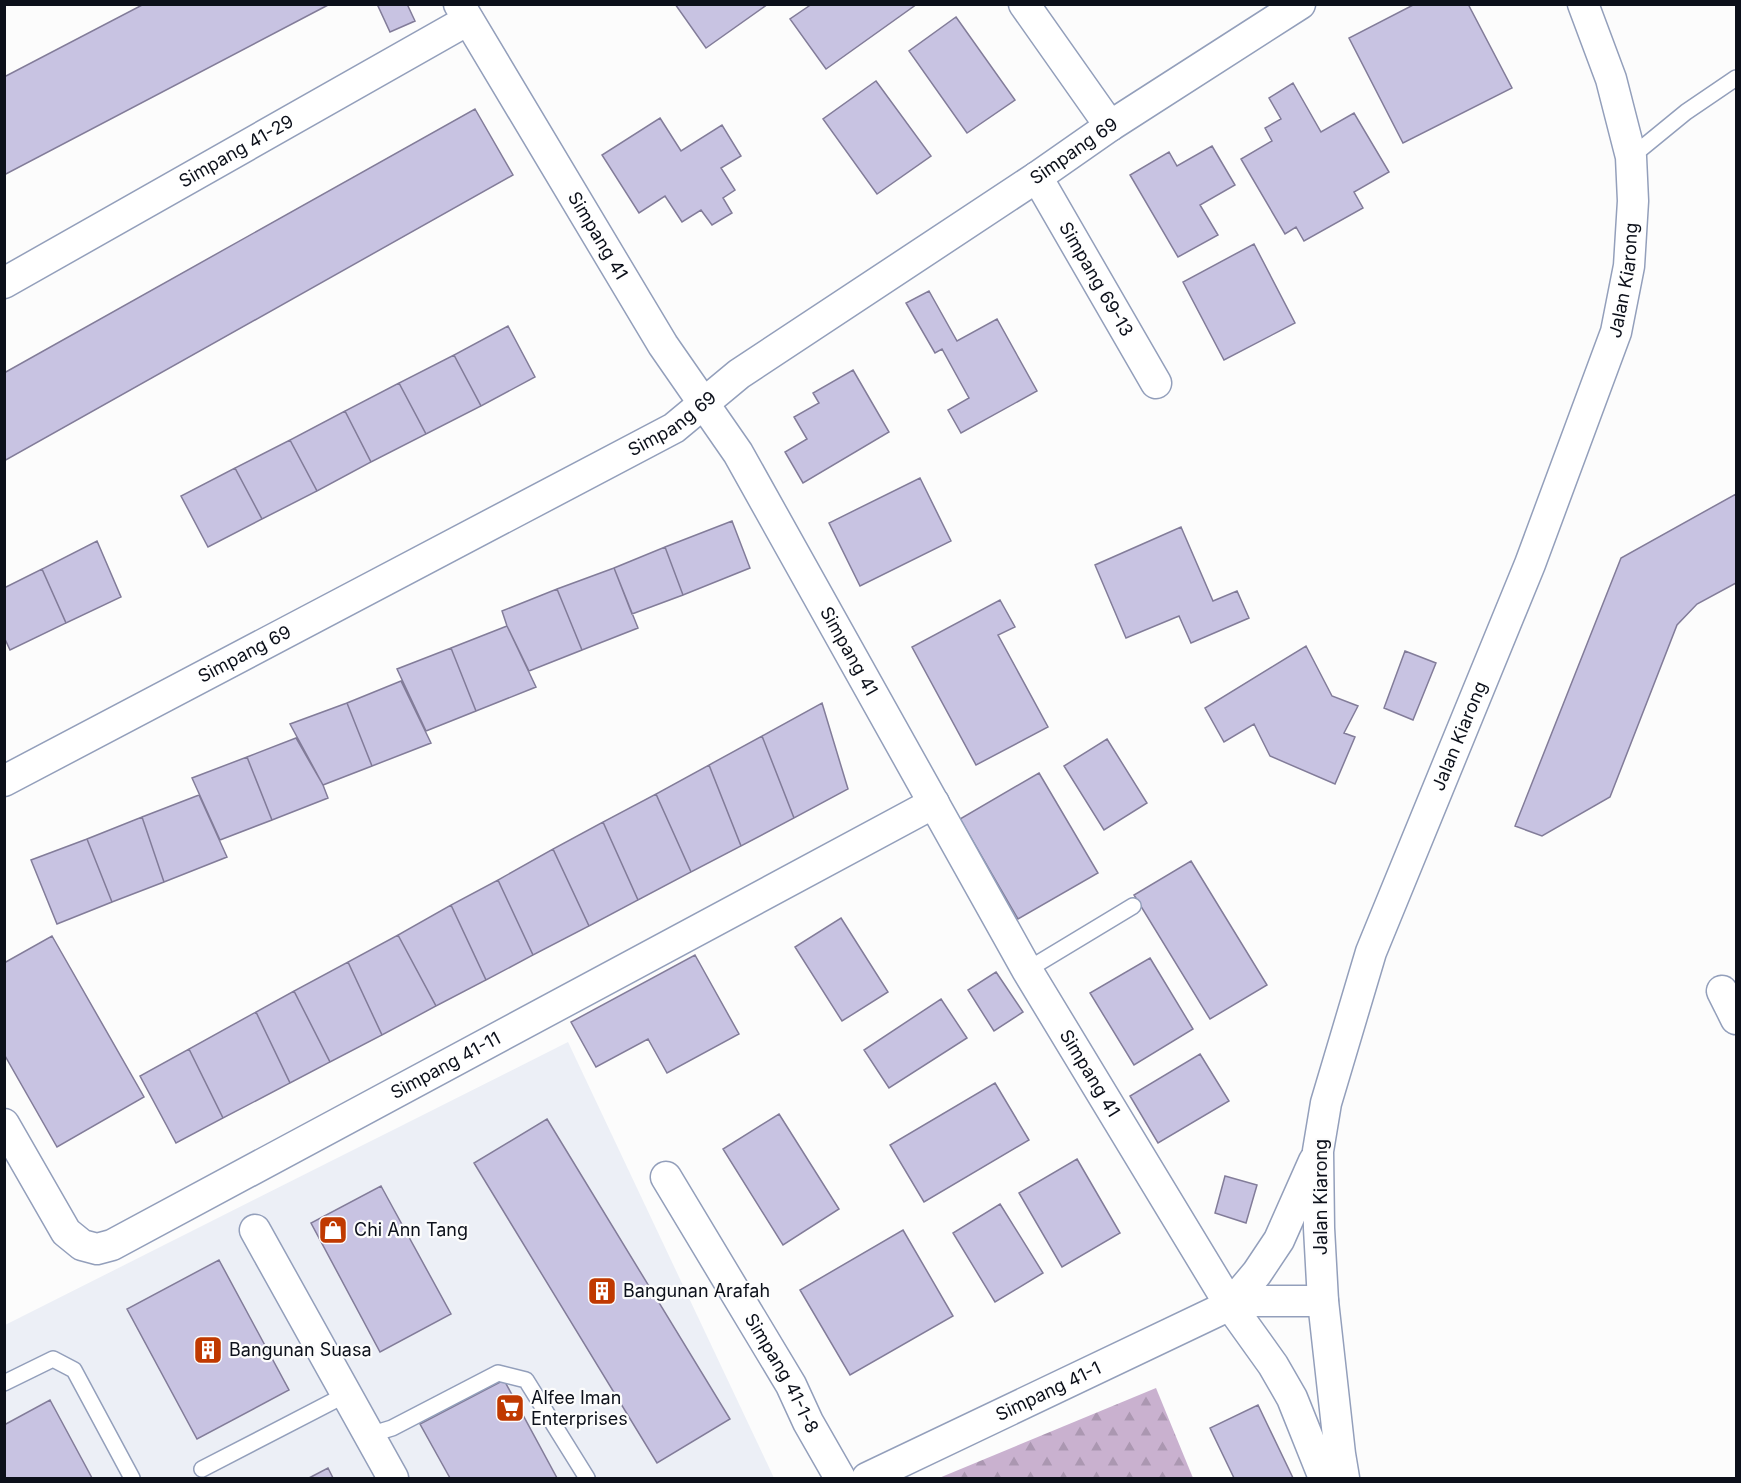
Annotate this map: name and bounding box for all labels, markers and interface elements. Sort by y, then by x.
street label: Simpang 41-29 [175,110,297,192]
street label: Simpang 69 [1026,113,1121,189]
street label: Simpang 41 [564,188,632,283]
street label: Simpang 69-13 [1055,218,1138,340]
street label: Jalan Kiarong [1604,222,1642,341]
street label: Simpang 69 [624,386,720,460]
street label: Simpang 41 [816,603,882,699]
street label: Simpang 69 [194,621,294,687]
street label: Jalan Kiarong [1427,678,1491,794]
street label: Simpang 41 [1056,1026,1125,1121]
street label: Simpang 41-11 [387,1027,504,1103]
street label: Jalan Kiarong [1310,1139,1331,1255]
shop icon: Chi Ann Tang [317,1214,349,1246]
place label: Chi Ann Tang [354,1219,468,1240]
building icon: Bangunan Arafah [586,1275,618,1307]
place label: Bangunan Arafah [623,1280,770,1301]
street label: Simpang 41-1-8 [741,1310,823,1437]
building icon: Bangunan Suasa [192,1334,224,1366]
place label: Bangunan Suasa [229,1339,372,1360]
street label: Simpang 41-1 [992,1357,1104,1425]
place label: Alfee Iman Enterprises [531,1387,628,1429]
supermarket icon: Alfee Iman Enterprises [494,1392,526,1424]

